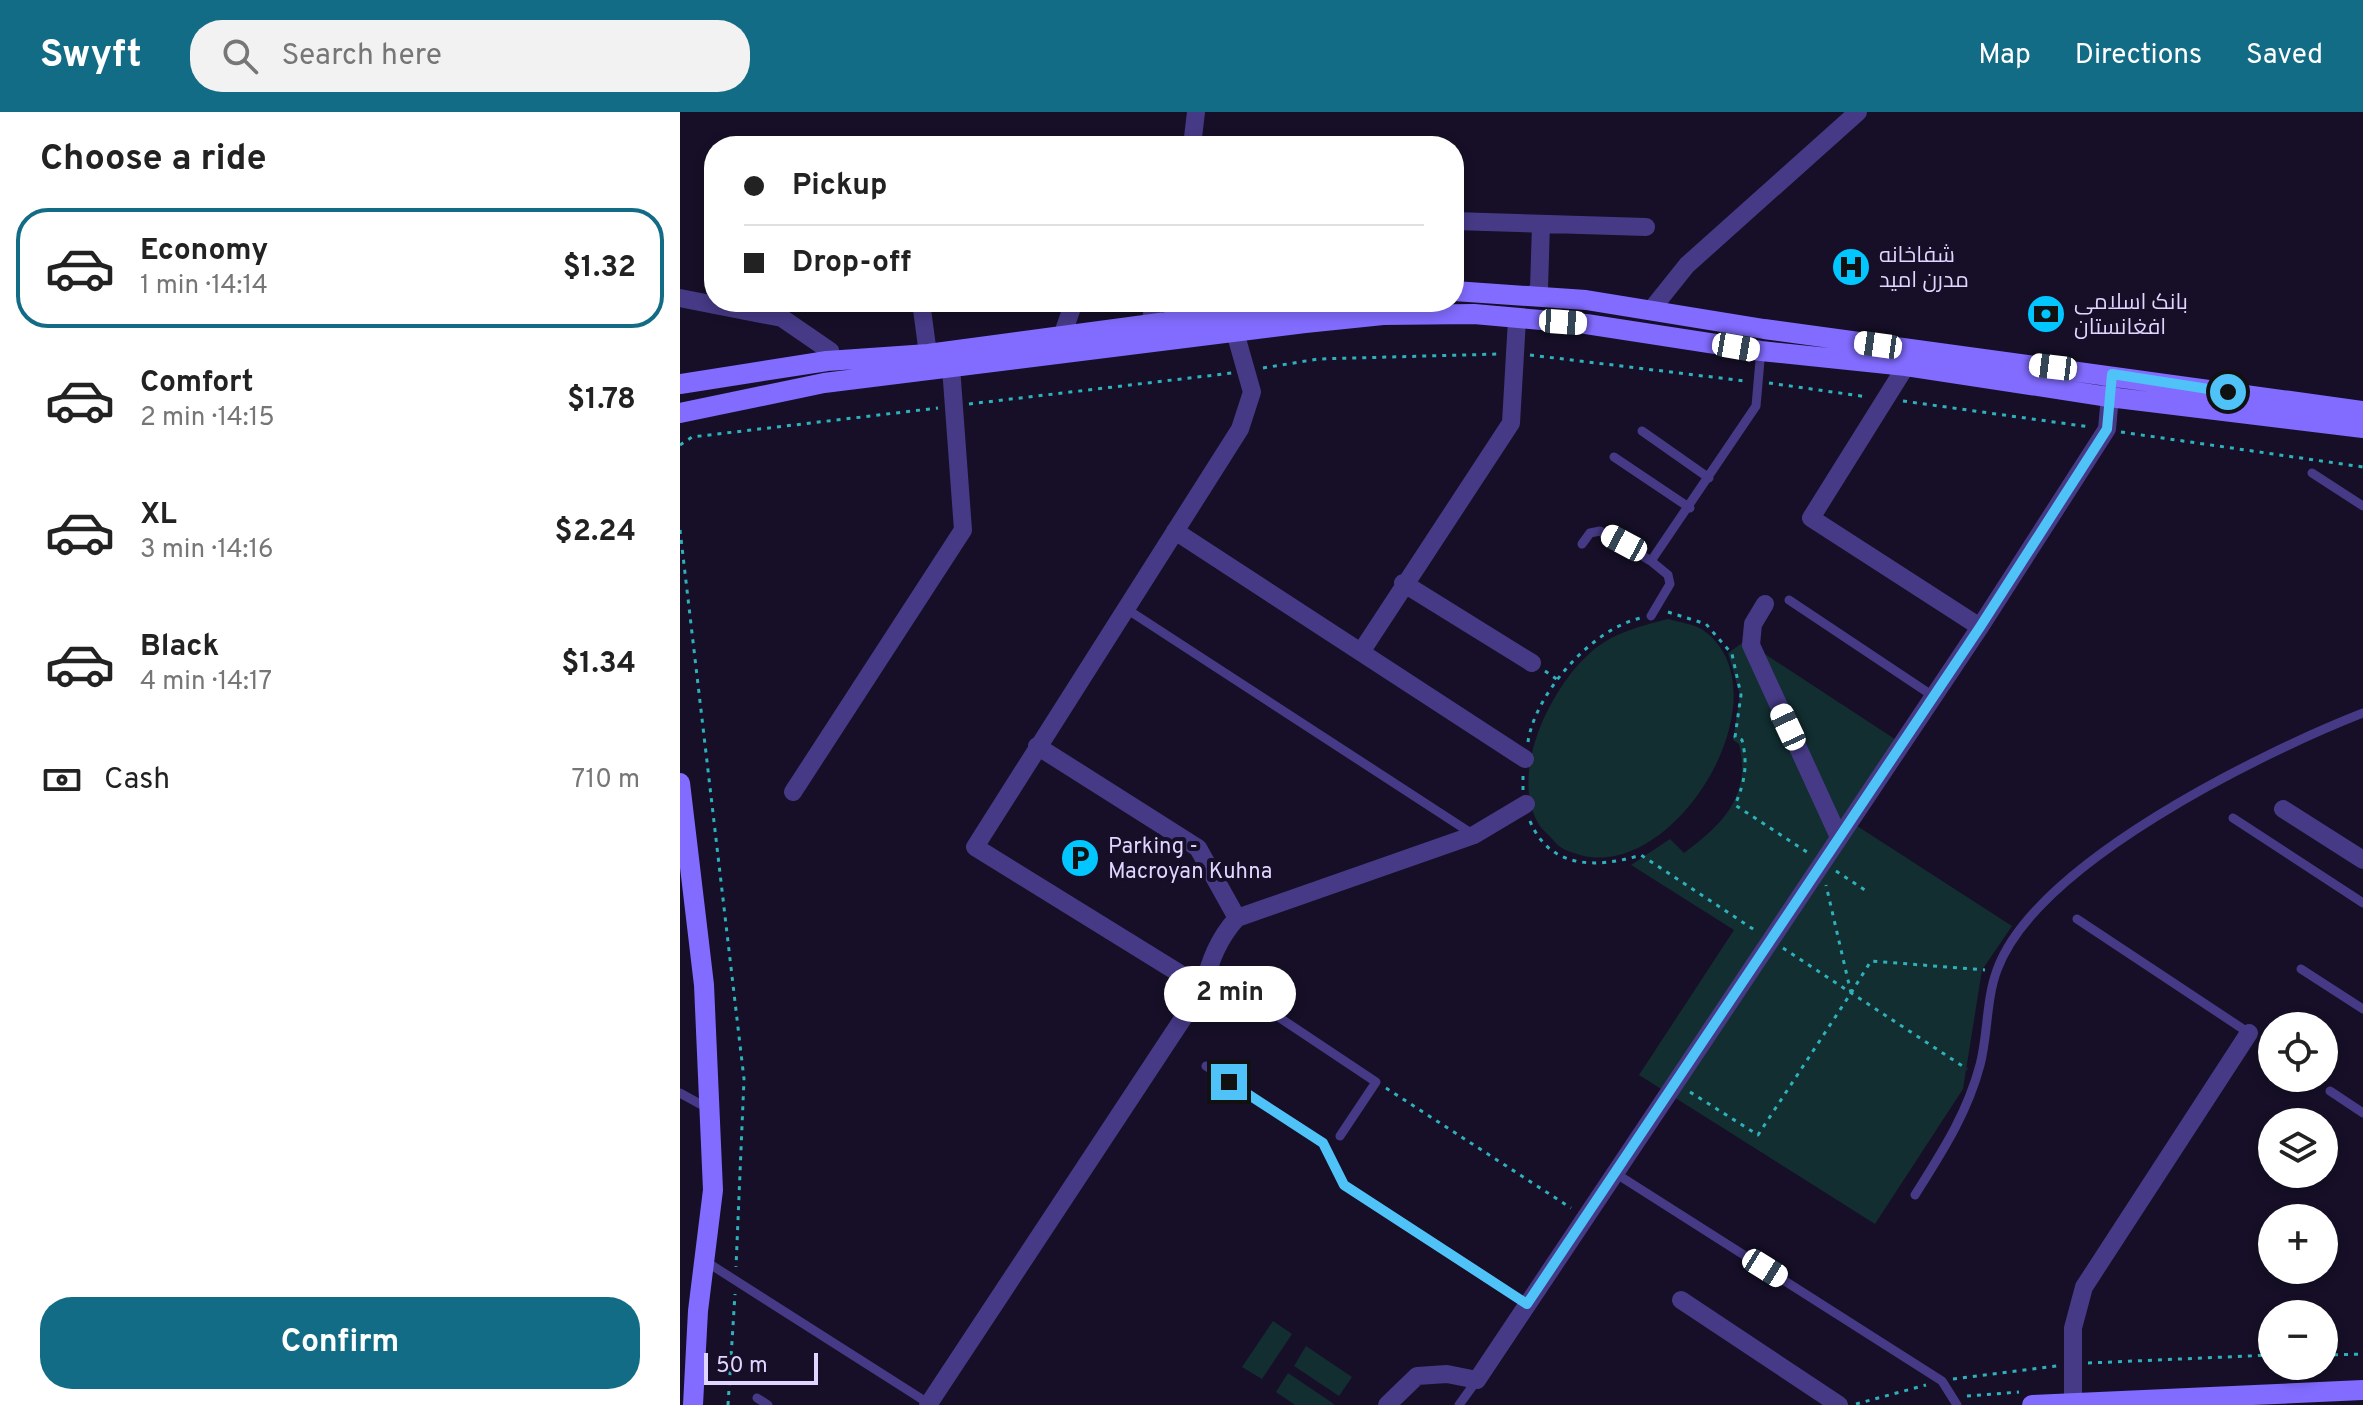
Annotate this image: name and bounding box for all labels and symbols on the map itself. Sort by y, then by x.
place label: شفاخانه مدرن امید [1879,243,1969,295]
hospital icon: شفاخانه مدرن امید [1830,246,1872,288]
place label: بانک اسلامی افغانستان [2074,290,2188,342]
bank icon: بانک اسلامی افغانستان [2025,293,2067,335]
car [1538,308,1588,336]
car [1853,330,1903,360]
car [1710,331,1762,363]
car [2028,352,2078,382]
route start [2210,374,2246,410]
car [1597,521,1651,565]
car [1767,700,1809,754]
place label: Parking - Macroyan Kuhna [1108,834,1272,886]
parking icon: Parking - Macroyan Kuhna [1059,837,1101,879]
callout: 2 min [1163,966,1295,1022]
route end [1211,1064,1247,1100]
car [1738,1245,1792,1291]
scale bar [704,1349,818,1385]

